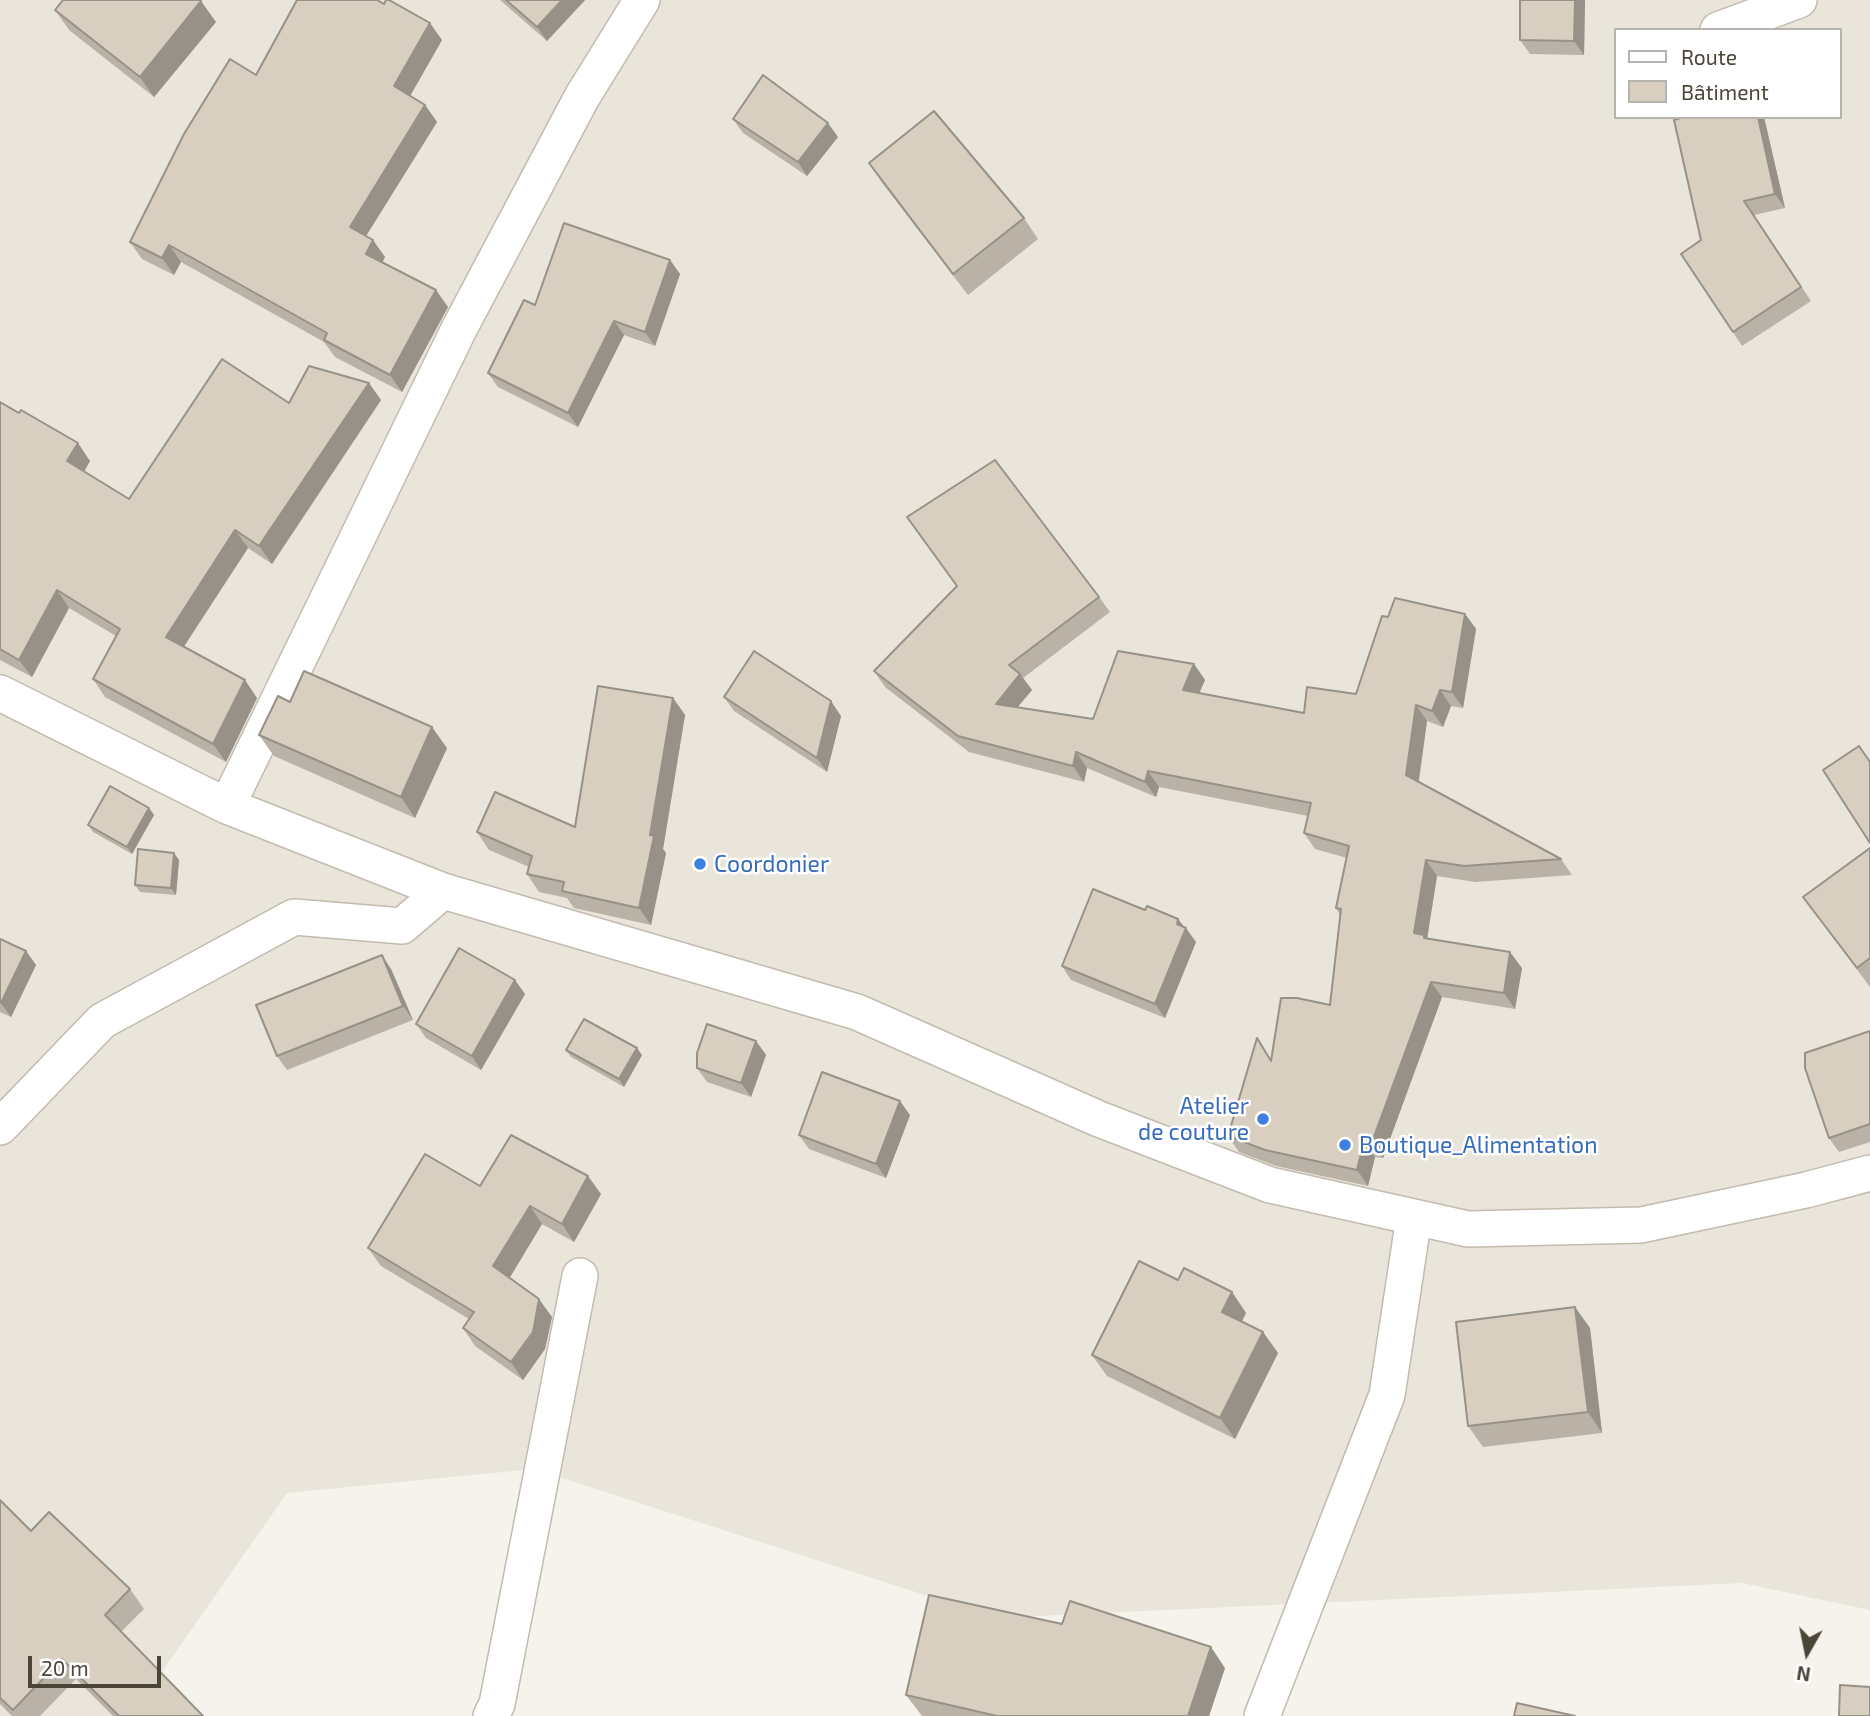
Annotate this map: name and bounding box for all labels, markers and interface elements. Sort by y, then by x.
legend [1615,28,1842,119]
text: Route [1681,44,1737,69]
text: Bâtiment [1681,79,1769,104]
place label: Coordonier [714,850,829,878]
marker: Coordonier [692,856,708,872]
place label: Atelier de couture [1138,1092,1249,1146]
marker: Atelier de couture [1255,1111,1271,1127]
place label: Boutique_Alimentation [1359,1131,1598,1159]
marker: Boutique_Alimentation [1337,1137,1353,1153]
north arrow [1772,1618,1842,1688]
scale bar [32,1642,164,1686]
text: 20 m [41,1655,89,1680]
text: N [1795,1662,1812,1687]

